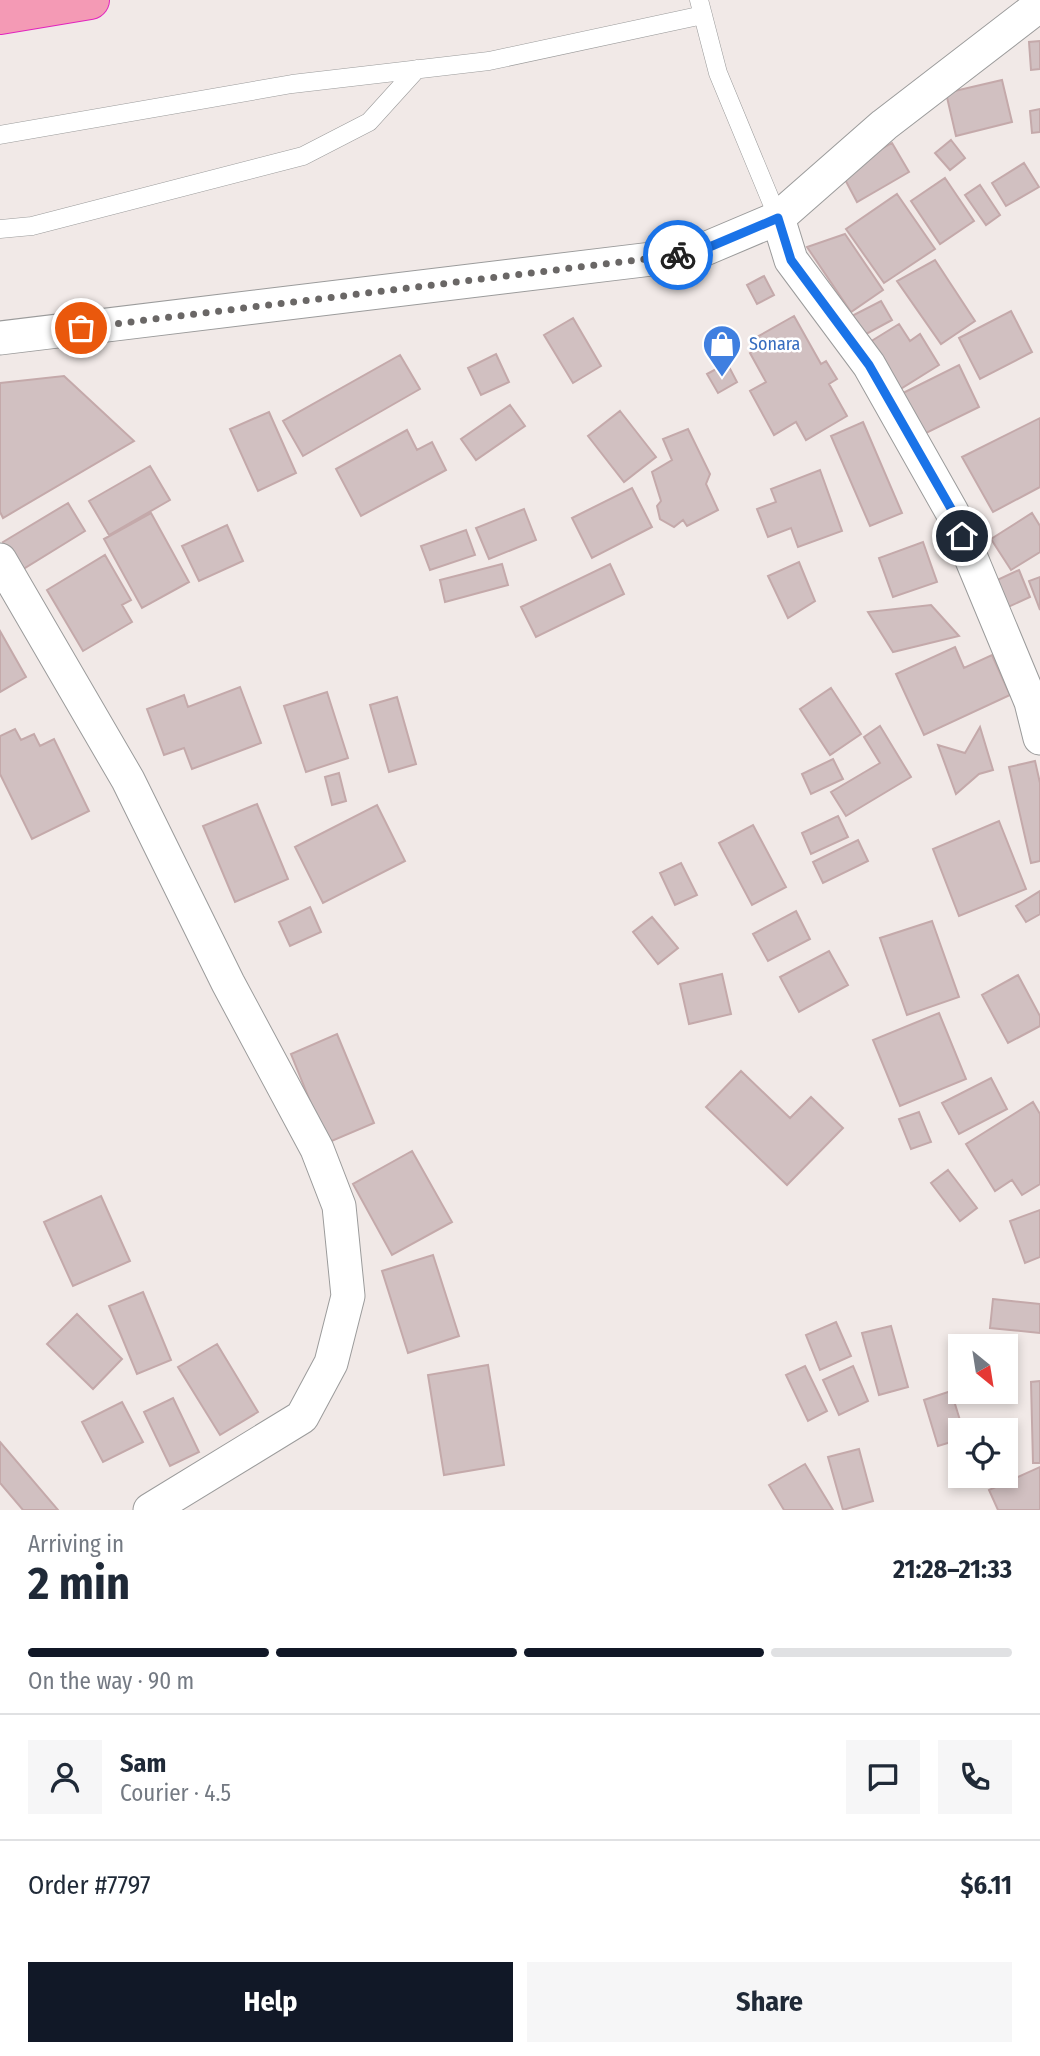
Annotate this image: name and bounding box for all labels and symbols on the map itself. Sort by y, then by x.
courier [643,220,713,290]
pin [51,298,111,358]
shop icon: Sonara [701,323,743,378]
place label: Sonara [749,333,800,355]
pin [932,506,992,566]
north arrow [948,1334,1018,1404]

